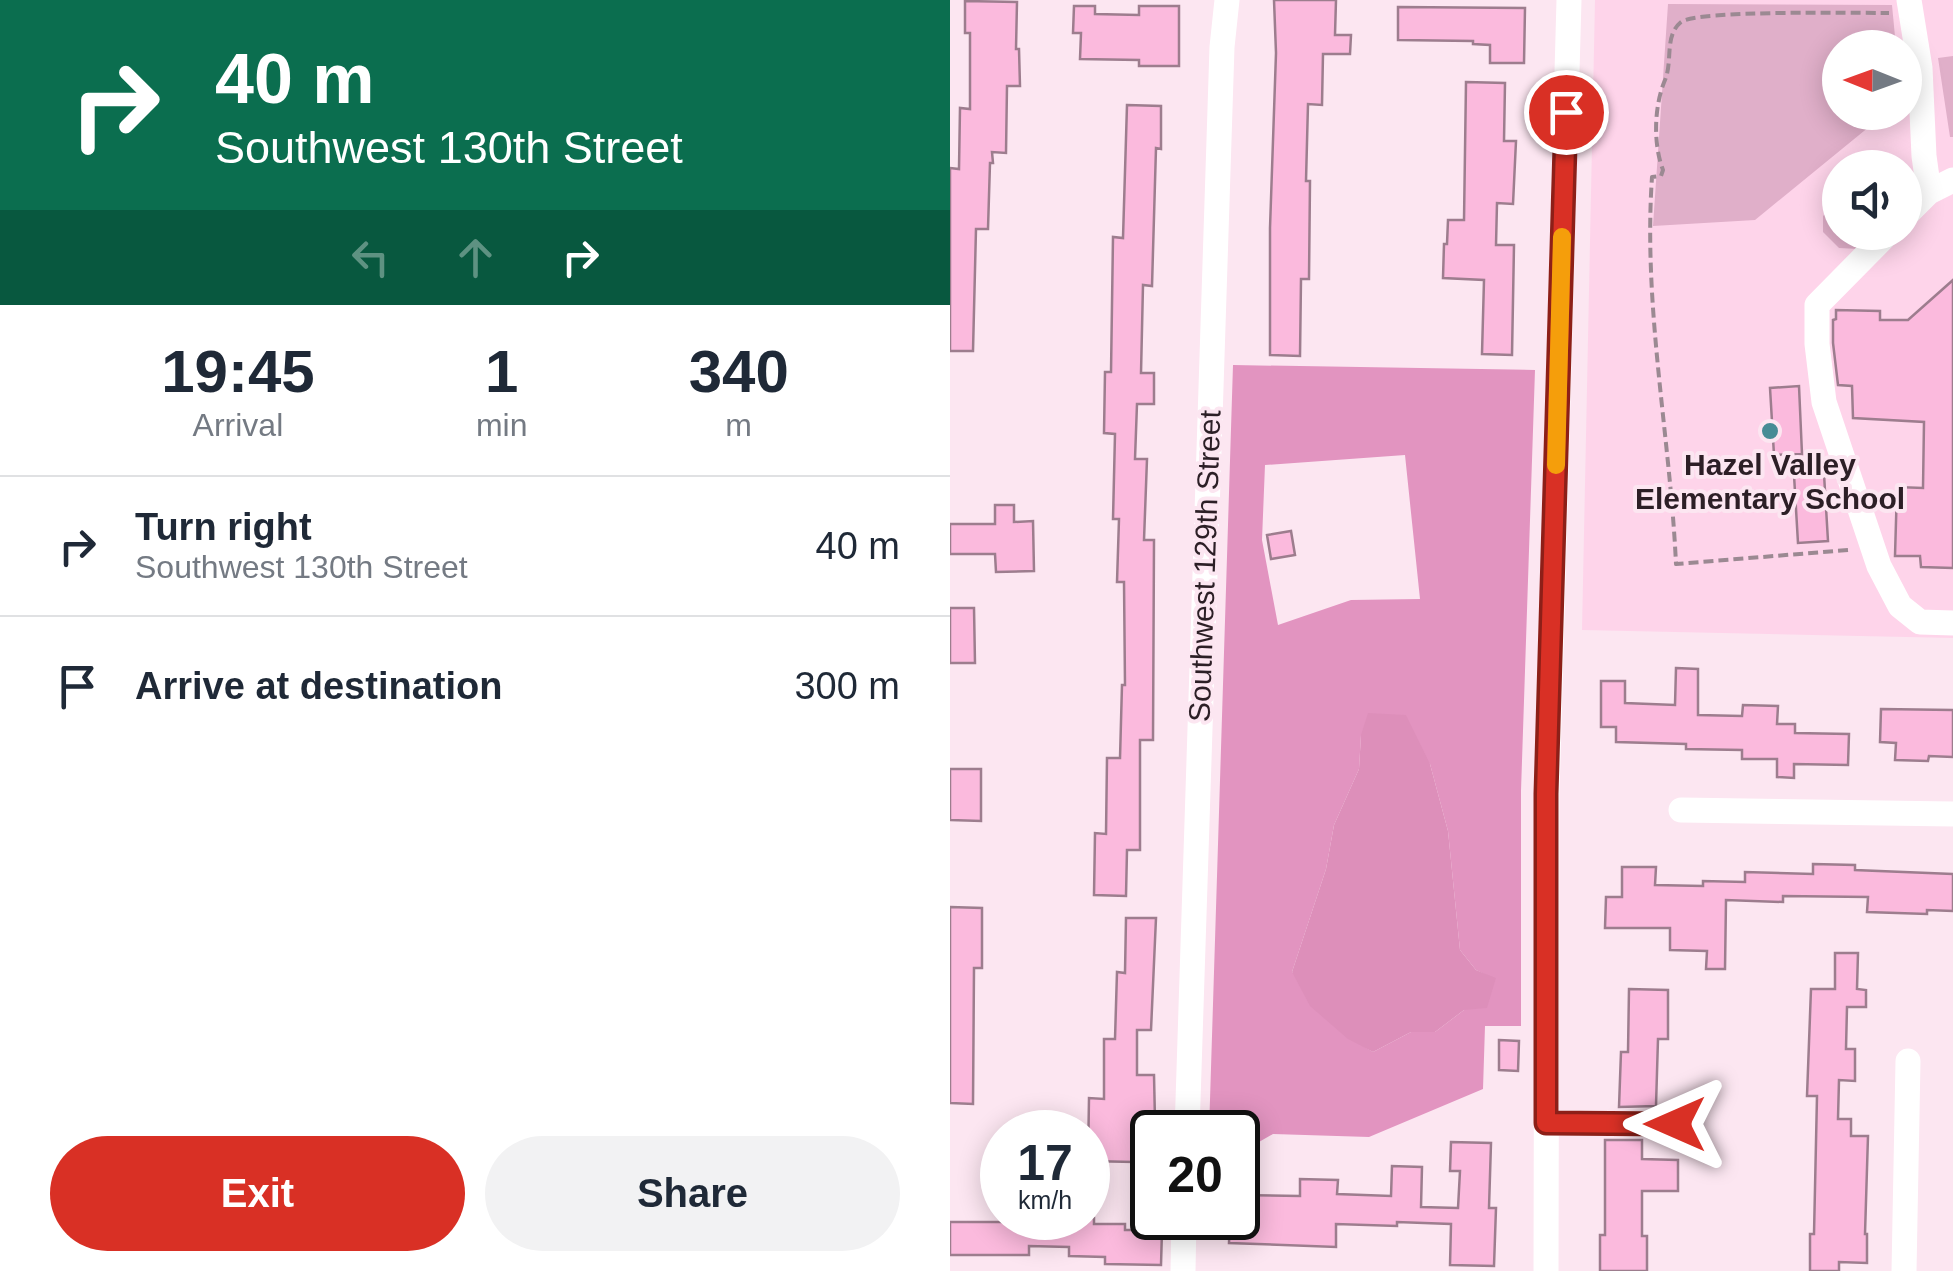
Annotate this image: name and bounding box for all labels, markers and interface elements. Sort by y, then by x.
north arrow [1822,30,1922,130]
map controls [1822,30,1922,250]
icon: right [50,40,180,170]
text: 40 m [215,40,375,118]
pin [1524,70,1609,155]
icon: arrive [1539,85,1594,140]
text: Southwest 130th Street [215,122,683,173]
button: sound [1822,150,1922,250]
icon: left [343,230,398,285]
icon: ahead [448,230,503,285]
icon: right [553,230,608,285]
text: 19:45 [161,338,315,405]
text: 1 [485,338,518,405]
text: 340 [689,338,789,405]
text: Arrival [193,407,283,443]
text: min [476,407,527,443]
text: m [725,407,752,443]
street label: Southwest 129th Street [1183,409,1226,722]
marker: Hazel Valley Elementary School [1759,420,1781,442]
place label: Hazel Valley Elementary School [1635,448,1905,515]
text: Turn right [135,506,312,548]
icon: right [50,519,105,574]
text: 40 m [816,525,900,567]
text: Southwest 130th Street [135,549,468,585]
icon: arrive [50,659,105,714]
text: Arrive at destination [135,665,502,707]
text: 300 m [794,665,900,707]
position arrow [1623,1072,1727,1176]
speed limit sign: 20 [1130,1110,1260,1240]
text: 17 [1017,1135,1073,1191]
button: Exit [50,1136,465,1251]
button: Share [485,1136,900,1251]
text: km/h [1018,1186,1072,1214]

